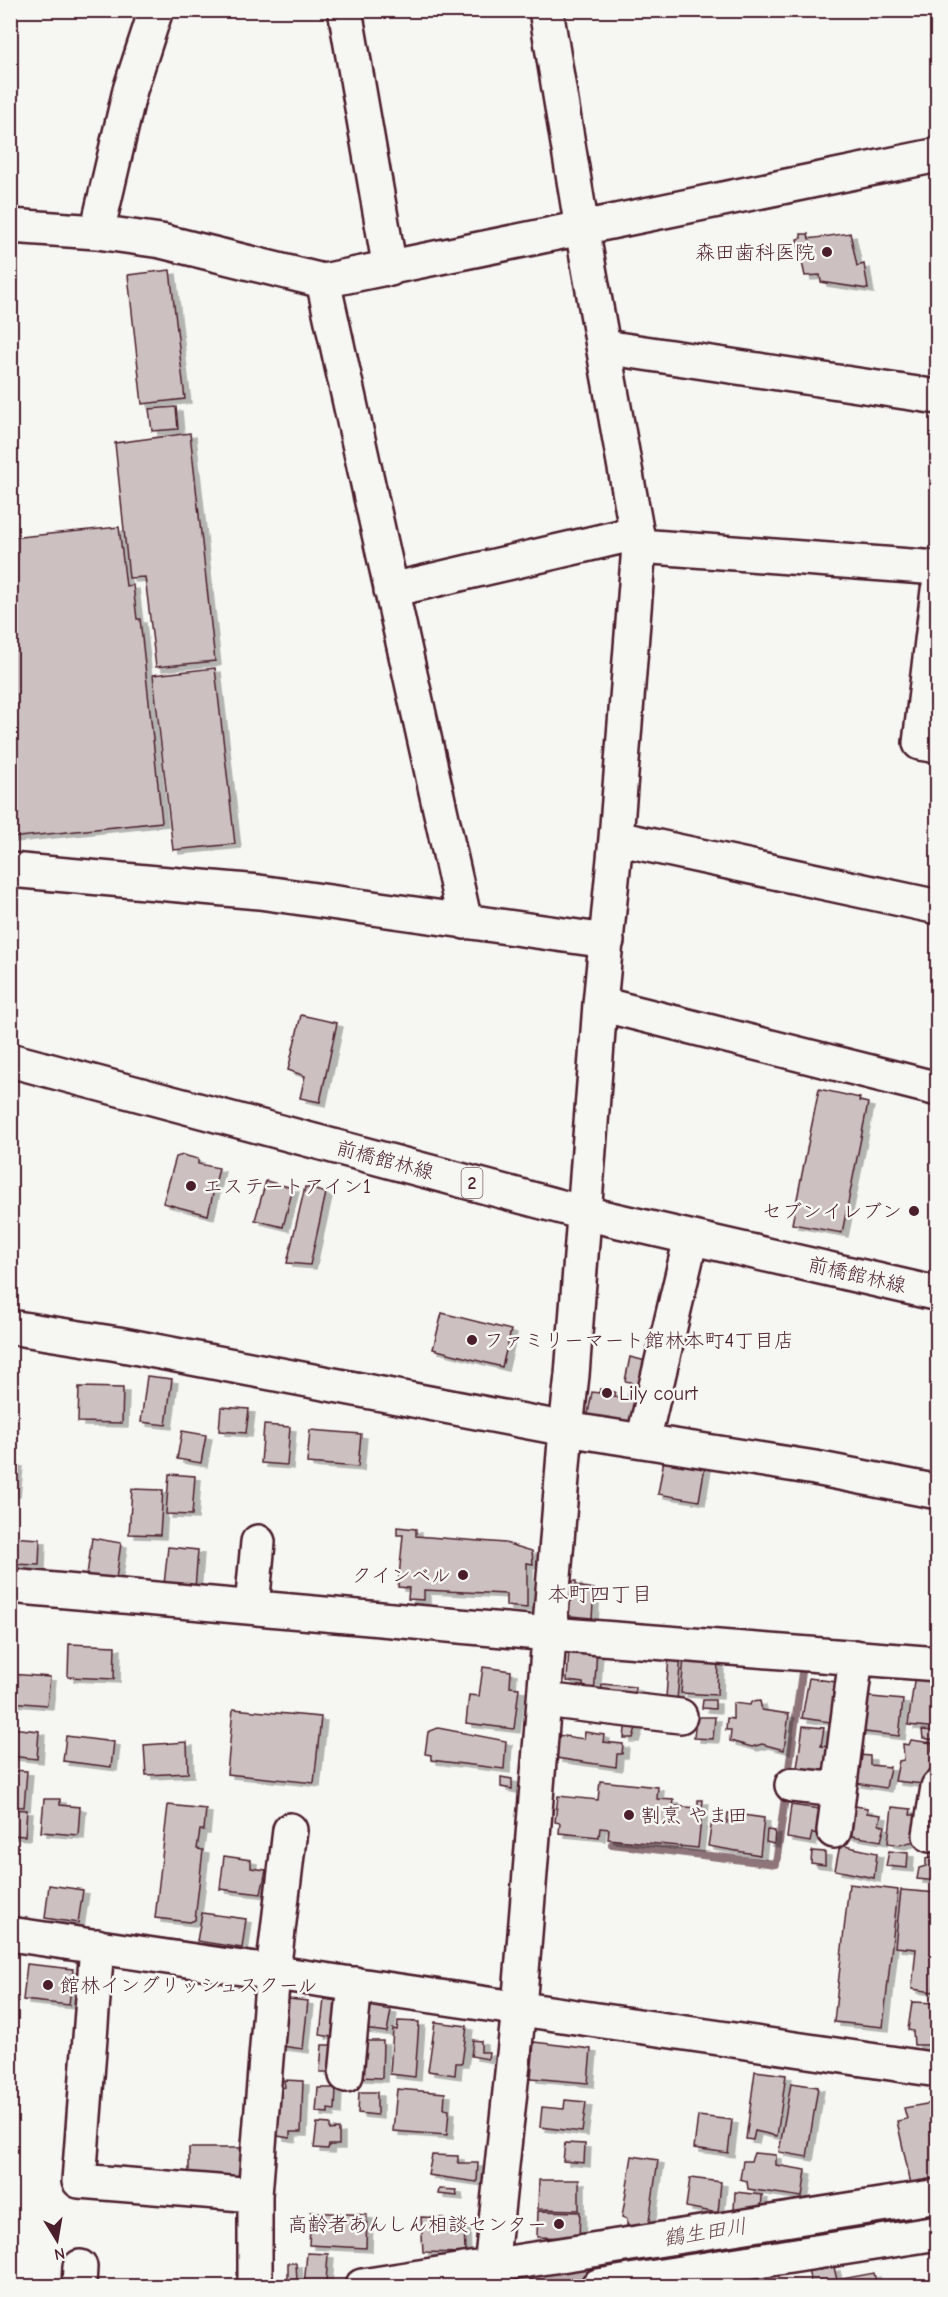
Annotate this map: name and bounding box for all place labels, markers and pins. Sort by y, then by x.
place label: 森田歯科医院 [695,241,815,264]
marker: 森田歯科医院 [820,245,834,259]
place label: エステートアイン1 [203,1175,371,1198]
marker: エステートアイン1 [184,1179,198,1193]
place label: セブンイレブン [762,1200,902,1223]
marker: セブンイレブン [907,1204,921,1218]
place label: ファミリーマート館林本町4丁目店 [484,1329,794,1352]
marker: ファミリーマート館林本町4丁目店 [465,1333,479,1347]
place label: Lily court [619,1382,699,1405]
marker: Lily court [600,1386,614,1400]
place label: クインベル [351,1564,451,1587]
marker: クインベル [456,1568,470,1582]
place label: 割烹 やま田 [641,1804,748,1827]
marker: 割烹 やま田 [622,1808,636,1822]
place label: 館林イングリッシュスクール [60,1974,318,1997]
marker: 館林イングリッシュスクール [41,1978,55,1992]
place label: 高齢者あんしん相談センター [288,2213,547,2236]
marker: 高齢者あんしん相談センター [552,2217,566,2231]

